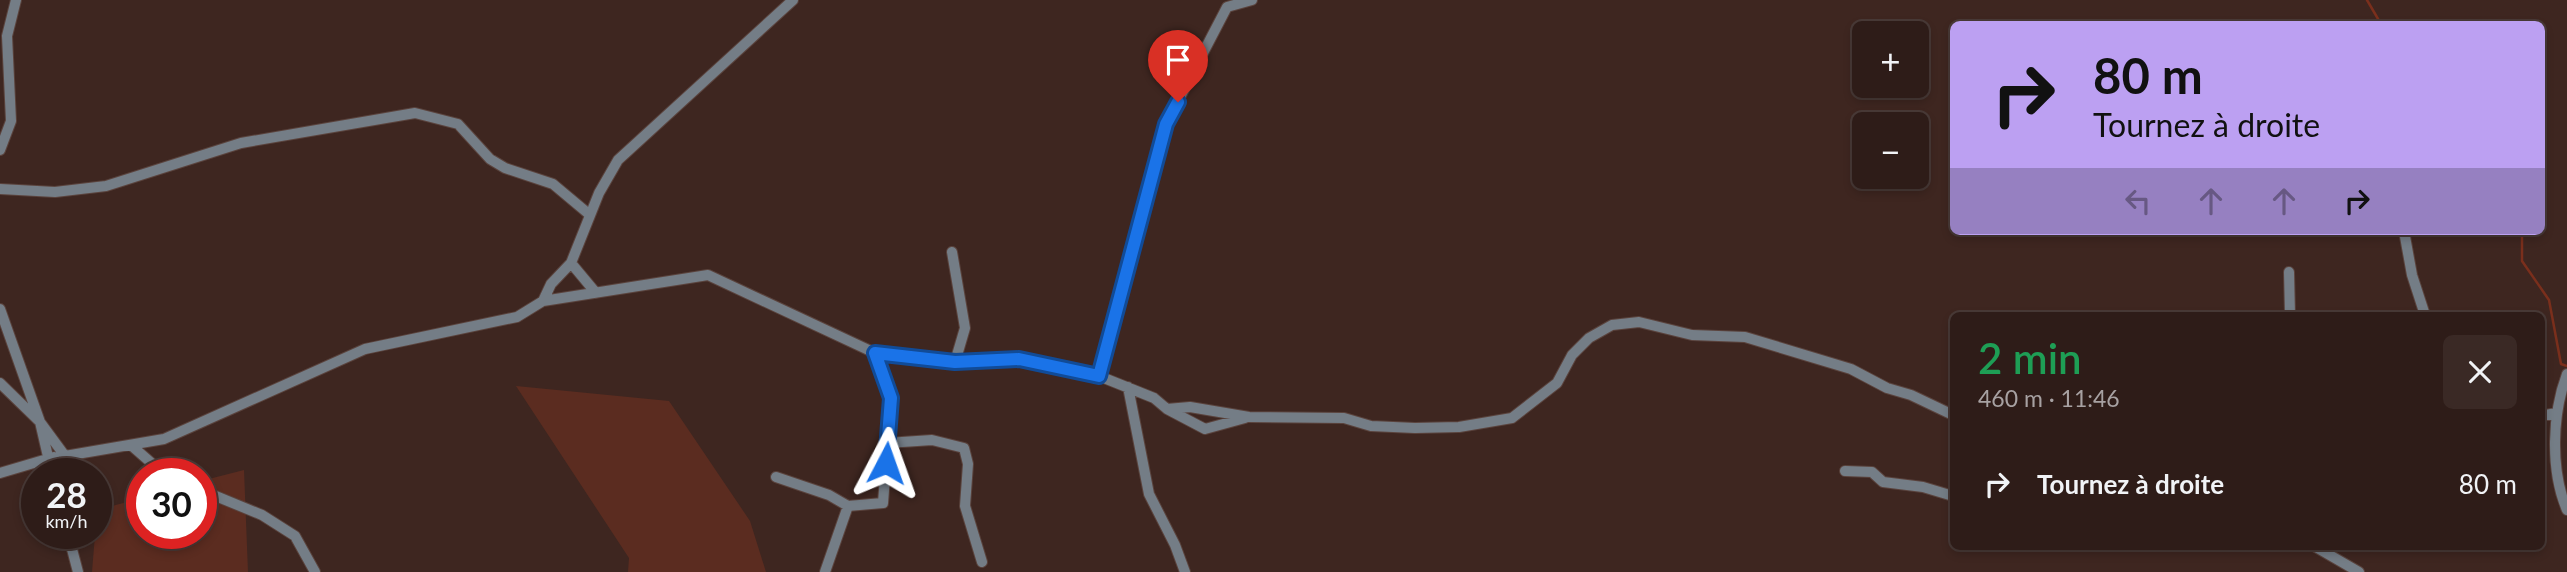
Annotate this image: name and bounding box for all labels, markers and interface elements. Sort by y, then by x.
map controls [1852,21,1929,189]
button: + [1852,21,1929,98]
pin [1148,30,1208,102]
icon: arrive [1159,41,1197,79]
text: 80 m [2093,46,2203,104]
icon: right [1978,49,2069,140]
text: Tournez à droite [2093,105,2320,144]
button: − [1852,112,1929,189]
icon: left [2119,182,2157,220]
icon: ahead [2192,182,2230,220]
icon: ahead [2265,182,2303,220]
icon: right [2338,182,2376,220]
text: 2 min [1978,333,2082,383]
button: close [2443,335,2517,409]
text: 460 m · 11:46 [1978,384,2120,412]
position arrow [849,426,923,500]
speed limit sign: 30 [126,458,217,549]
icon: right [1978,465,2016,503]
text: Tournez à droite [2037,468,2224,500]
text: 80 m [2459,468,2517,500]
text: 28 [46,473,87,515]
text: km/h [45,510,88,532]

